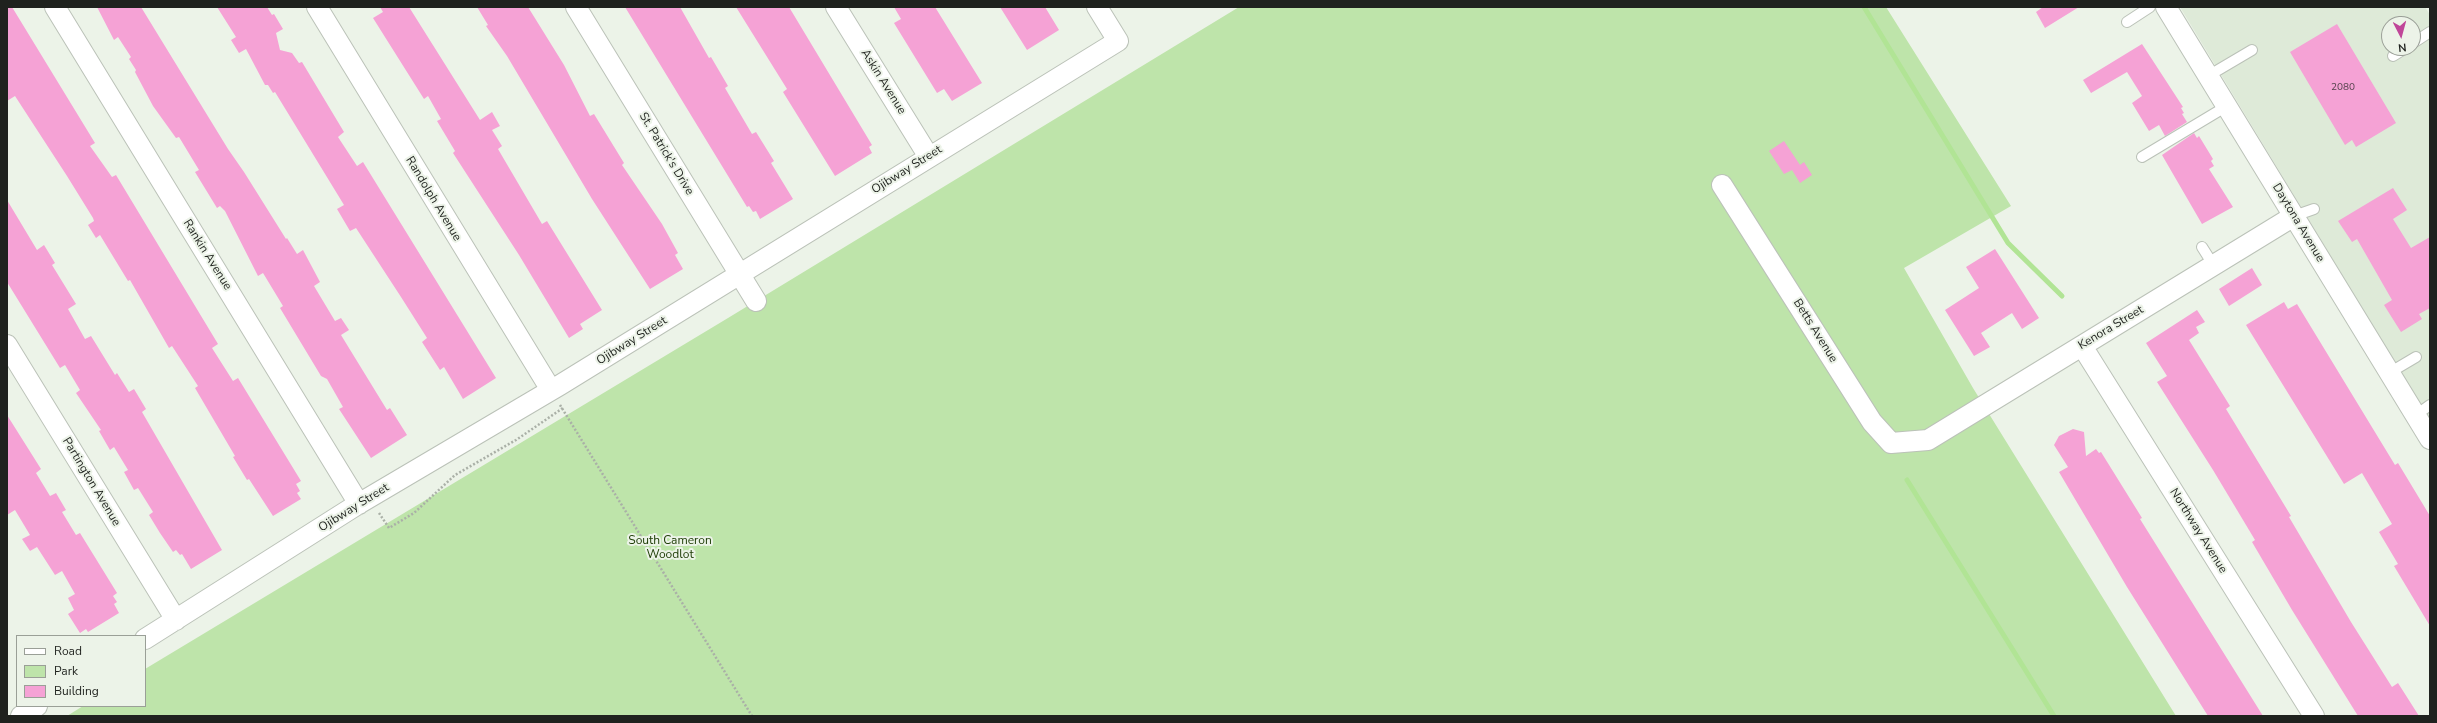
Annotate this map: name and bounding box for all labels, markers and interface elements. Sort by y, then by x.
north arrow [2381,16,2421,56]
text: N [2397,40,2407,55]
street label: Askin Avenue [857,47,909,117]
house number: 2080 [2331,82,2355,94]
street label: St. Patrick's Drive [636,110,696,198]
street label: Ojibway Street [869,143,945,197]
street label: Randolph Avenue [402,154,464,244]
street label: Daytona Avenue [2269,181,2327,265]
street label: Rankin Avenue [180,217,234,293]
street label: Betts Avenue [1790,296,1840,366]
street label: Kenora Street [2076,303,2146,353]
street label: Ojibway Street [594,314,670,368]
street label: Partington Avenue [59,435,123,529]
street label: Ojibway Street [316,481,392,535]
street label: Northway Avenue [2166,486,2230,576]
park label: South Cameron Woodlot [628,534,712,562]
legend [16,635,146,707]
text: Road [54,643,82,659]
text: Park [54,663,78,679]
text: Building [54,683,99,699]

